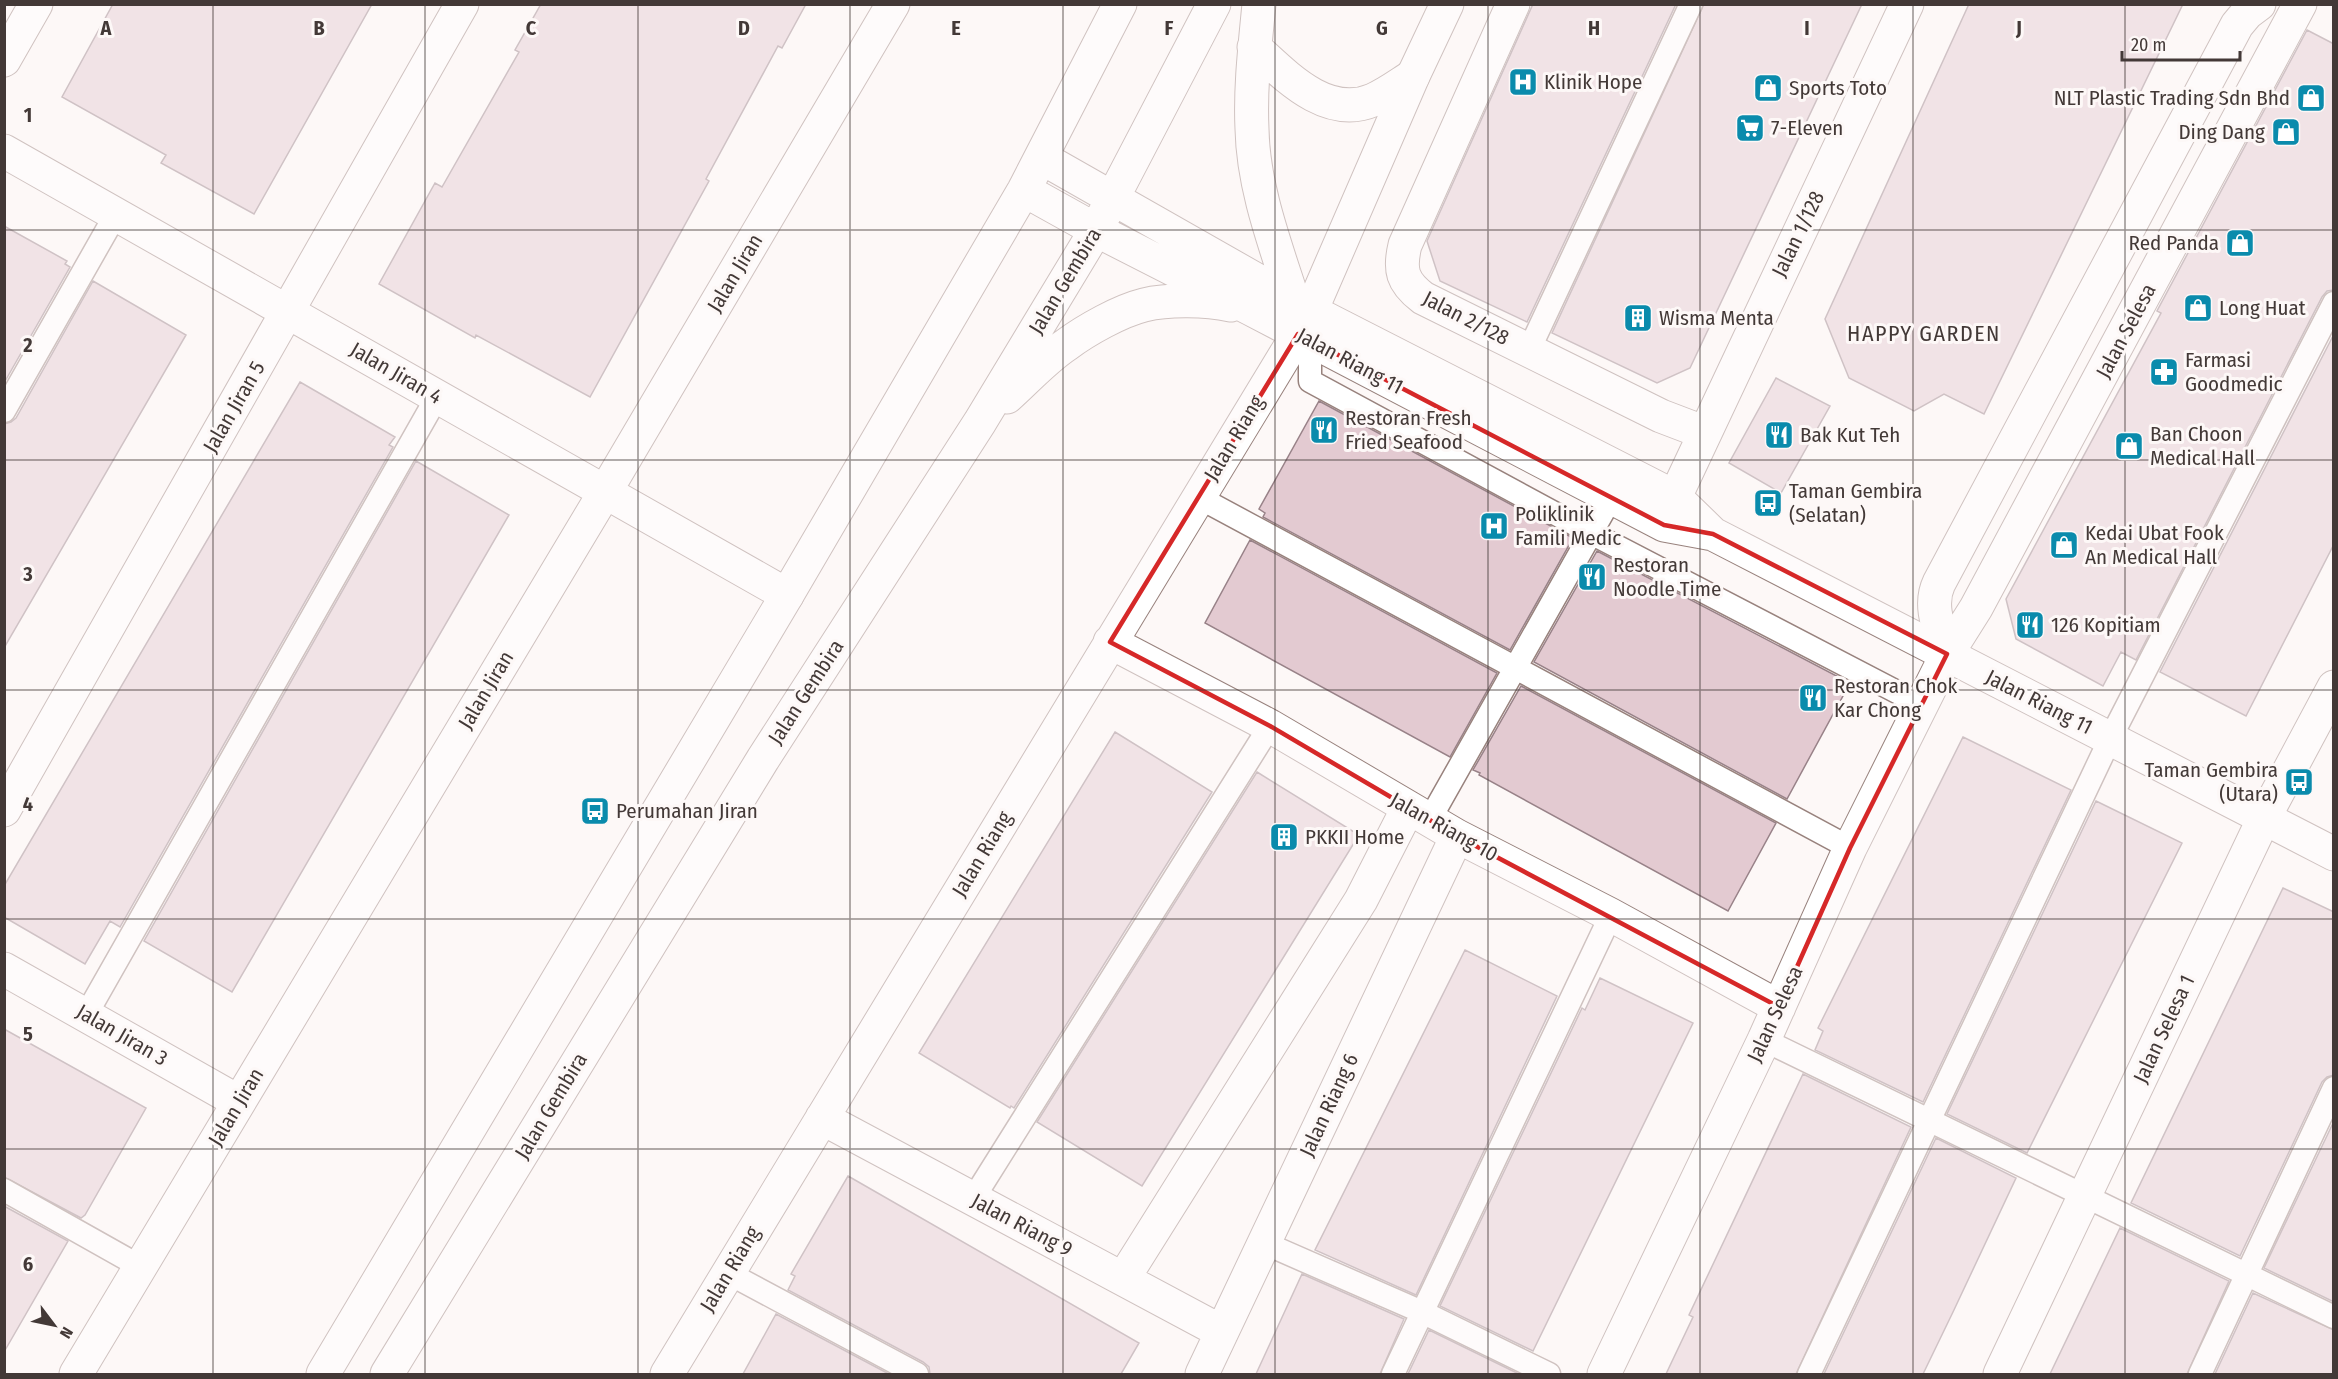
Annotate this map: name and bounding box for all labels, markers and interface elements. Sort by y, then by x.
text: A [100,16,113,40]
text: B [313,16,325,40]
text: C [526,16,537,40]
text: D [738,16,750,40]
text: E [951,16,961,40]
text: F [1165,16,1174,40]
text: G [1376,16,1388,40]
text: H [1588,16,1600,40]
text: I [1804,16,1810,40]
text: J [2015,16,2022,40]
scale bar [2122,24,2240,62]
text: 20 m [2131,34,2166,56]
hospital icon: Klinik Hope [1507,66,1539,98]
place label: Klinik Hope [1544,69,1642,95]
shop icon: Sports Toto [1752,72,1784,104]
place label: Sports Toto [1789,75,1887,101]
shop icon: NLT Plastic Trading Sdn Bhd [2295,82,2327,114]
place label: NLT Plastic Trading Sdn Bhd [2054,85,2290,111]
text: 1 [24,103,32,127]
supermarket icon: 7-Eleven [1734,112,1766,144]
place label: 7-Eleven [1771,115,1843,141]
shop icon: Ding Dang [2270,116,2302,148]
place label: Ding Dang [2178,119,2265,145]
street label: Jalan 1/128 [1766,187,1830,281]
street label: Jalan Gembira [1023,223,1107,339]
shop icon: Red Panda [2224,227,2256,259]
street label: Jalan Jiran [702,229,768,317]
place label: Red Panda [2129,230,2219,256]
street label: Jalan Selesa [2090,279,2162,383]
street label: Jalan 2/128 [1419,285,1513,351]
shop icon: Long Huat [2182,292,2214,324]
place label: Long Huat [2219,295,2306,321]
building icon: Wisma Menta [1622,302,1654,334]
place label: Wisma Menta [1659,305,1774,331]
district label: HAPPY GARDEN [1847,320,2001,347]
street label: Jalan Riang 11 [1292,322,1408,400]
text: 2 [22,333,33,357]
street label: Jalan Jiran 4 [345,336,447,410]
place label: Farmasi Goodmedic [2185,347,2282,397]
pharmacy icon: Farmasi Goodmedic [2148,356,2180,388]
street label: Jalan Jiran 5 [197,357,271,457]
street label: Jalan Riang [1198,390,1270,486]
place label: Restoran Fresh Fried Seafood [1345,405,1472,455]
restaurant icon: Restoran Fresh Fried Seafood [1308,414,1340,446]
restaurant icon: Bak Kut Teh [1763,419,1795,451]
place label: Ban Choon Medical Hall [2150,421,2256,471]
place label: Bak Kut Teh [1800,422,1900,448]
shop icon: Ban Choon Medical Hall [2113,430,2145,462]
place label: Taman Gembira (Selatan) [1789,478,1922,528]
bus stop icon: Taman Gembira (Selatan) [1752,487,1784,519]
place label: Poliklinik Famili Medic [1515,501,1621,551]
hospital icon: Poliklinik Famili Medic [1478,510,1510,542]
place label: Kedai Ubat Fook An Medical Hall [2085,520,2224,570]
shop icon: Kedai Ubat Fook An Medical Hall [2048,529,2080,561]
place label: Restoran Noodle Time [1613,552,1721,602]
restaurant icon: Restoran Noodle Time [1576,561,1608,593]
text: 3 [22,562,33,586]
restaurant icon: 126 Kopitiam [2014,609,2046,641]
place label: 126 Kopitiam [2051,612,2161,638]
street label: Jalan Gembira [763,635,849,749]
street label: Jalan Jiran [453,646,519,734]
street label: Jalan Riang 11 [1981,664,2097,740]
place label: Restoran Chok Kar Chong [1834,673,1958,723]
restaurant icon: Restoran Chok Kar Chong [1797,682,1829,714]
place label: Taman Gembira (Utara) [2145,757,2278,807]
bus stop icon: Taman Gembira (Utara) [2283,766,2315,798]
street label: Jalan Riang 10 [1385,787,1503,867]
text: 4 [23,792,33,816]
bus stop icon: Perumahan Jiran [579,795,611,827]
place label: Perumahan Jiran [616,798,758,824]
street label: Jalan Riang [946,806,1018,902]
building icon: PKKII Home [1268,821,1300,853]
place label: PKKII Home [1305,824,1404,850]
street label: Jalan Selesa [1741,962,1809,1066]
street label: Jalan Selesa 1 [2128,971,2200,1087]
street label: Jalan Jiran 3 [72,998,172,1072]
text: 5 [23,1022,33,1046]
street label: Jalan Gembira [509,1048,593,1164]
street label: Jalan Riang 6 [1294,1049,1364,1161]
street label: Jalan Jiran [203,1063,269,1151]
street label: Jalan Riang 9 [967,1188,1077,1262]
street label: Jalan Riang [694,1221,766,1317]
text: 6 [23,1252,33,1276]
north arrow [24,1295,84,1355]
text: N [56,1324,77,1342]

